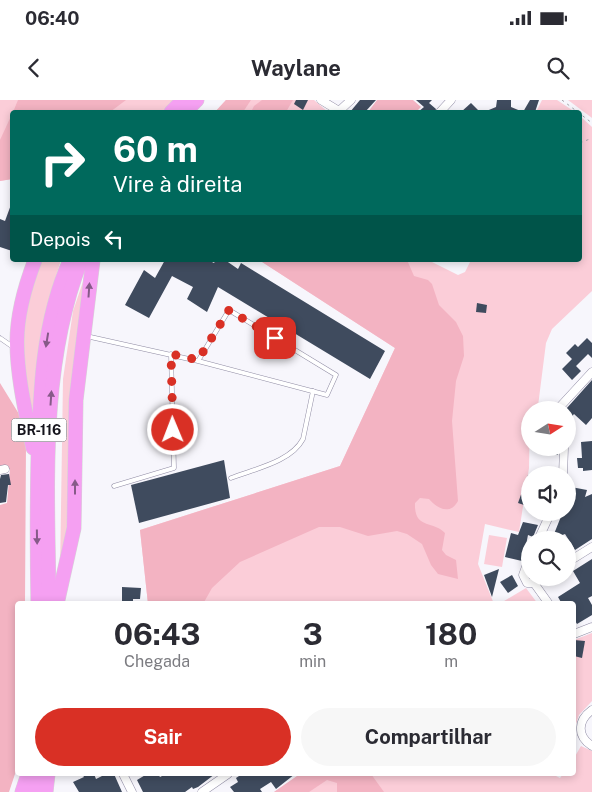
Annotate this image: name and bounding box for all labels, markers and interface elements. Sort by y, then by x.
text: 06:40 [25,7,80,29]
icon: back [20,54,48,82]
icon: search [544,54,572,82]
text: Waylane [251,55,341,81]
text: 60 m [113,129,198,170]
icon: right [30,130,95,195]
text: Vire à direita [113,171,243,197]
icon: left [100,225,128,253]
text: Depois [30,228,90,250]
one-way arrow [85,282,93,298]
pin [254,317,296,359]
icon: arrive [261,324,289,352]
one-way arrow [42,333,50,349]
one-way arrow [48,389,56,405]
north arrow [521,401,576,456]
map controls [521,401,576,586]
position arrow [146,403,198,455]
road number: BR-116 [12,418,66,442]
button: sound [521,466,576,521]
one-way arrow [71,479,79,495]
one-way arrow [33,530,41,546]
button: search [521,531,576,586]
text: 06:43 [114,616,200,652]
text: 3 [303,616,323,652]
text: 180 [425,616,477,652]
text: Chegada [124,652,190,671]
text: min [299,652,326,671]
text: m [444,652,458,671]
button: Sair [35,708,291,766]
button: Compartilhar [301,708,556,766]

